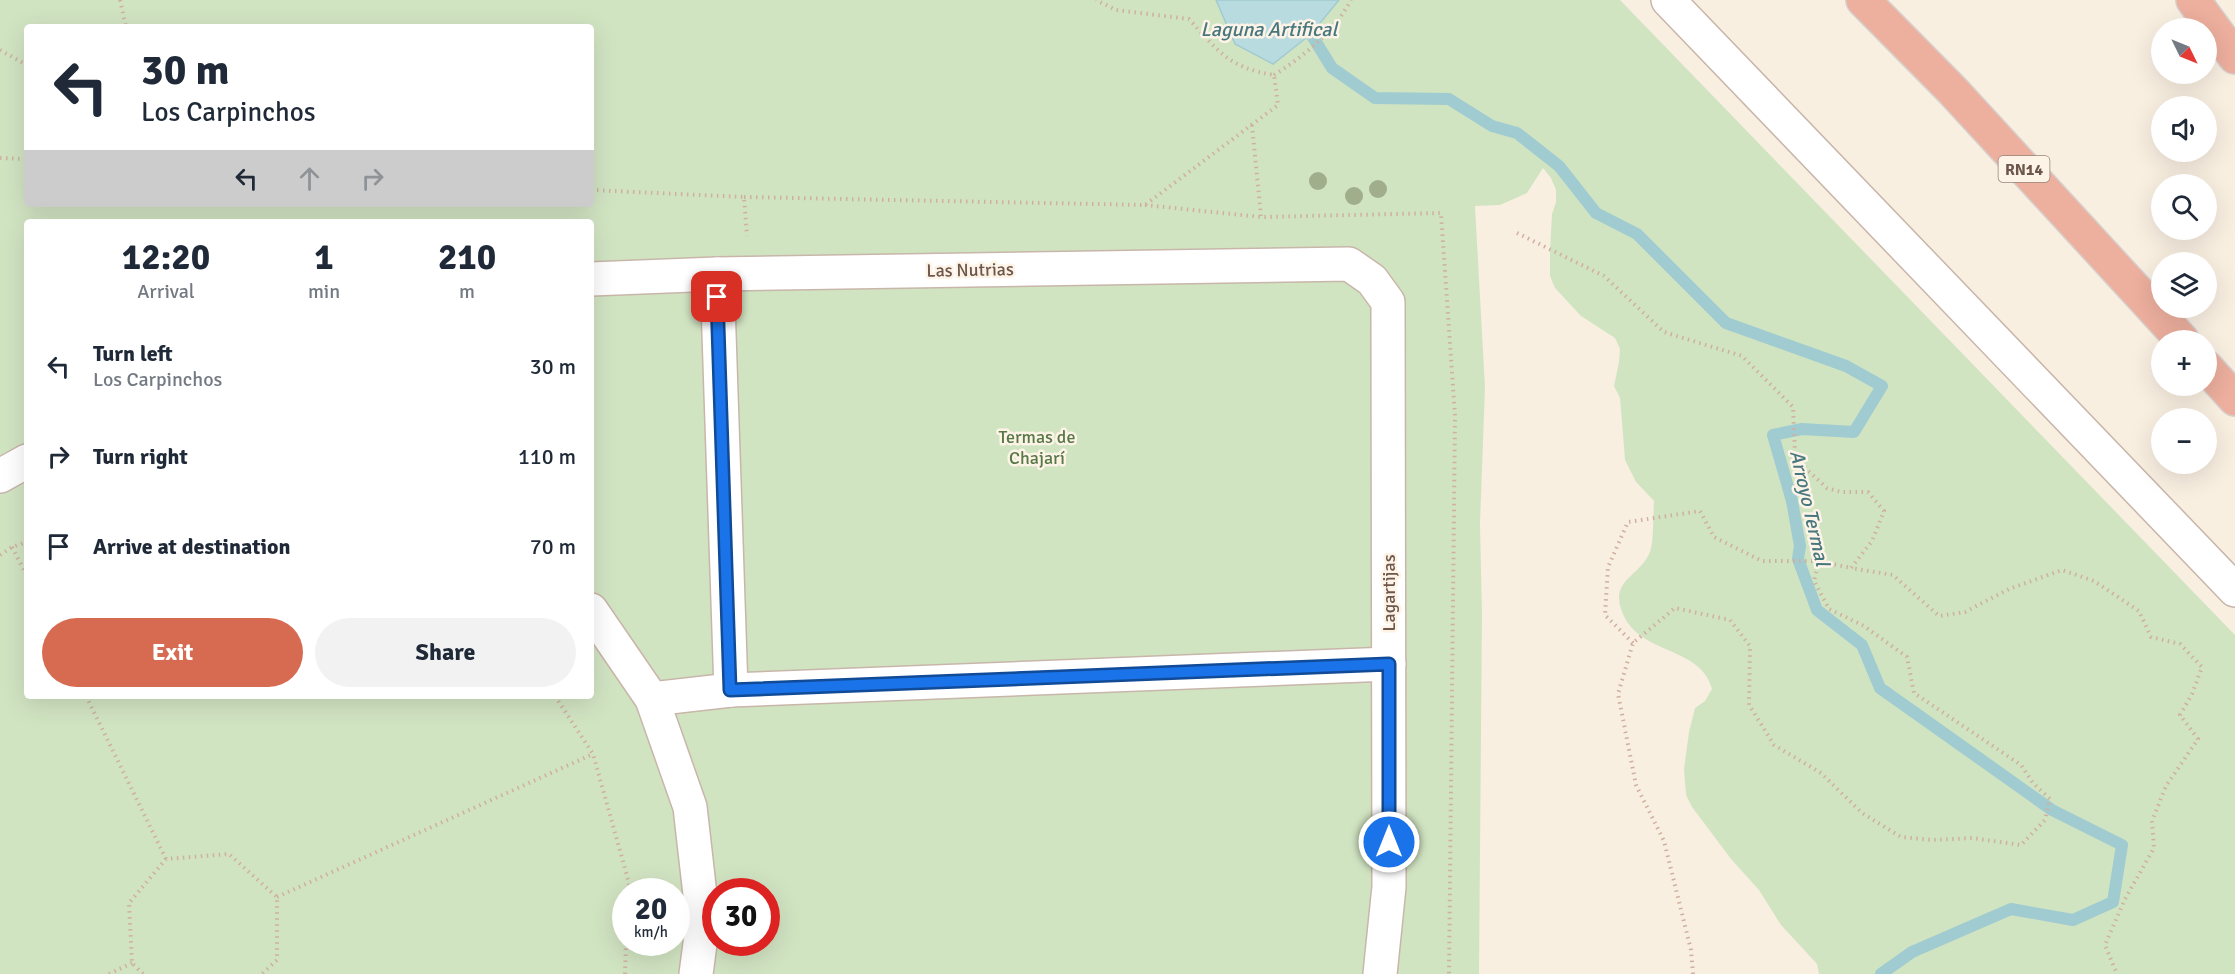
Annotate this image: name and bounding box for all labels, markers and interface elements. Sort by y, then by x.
water label: Laguna Artifical [1201,17,1340,42]
north arrow [2151,18,2217,84]
map controls [2151,18,2217,474]
text: 30 m [141,45,230,96]
icon: left [42,48,120,126]
text: Los Carpinchos [141,96,316,129]
button: sound [2151,96,2217,162]
road number: RN14 [1998,156,2050,182]
icon: left [230,162,263,195]
icon: ahead [293,162,326,195]
icon: right [356,162,389,195]
button: search [2151,174,2217,240]
text: 12:20 [122,235,210,280]
text: 1 [314,235,334,280]
text: 210 [438,235,496,280]
button: layers [2151,252,2217,318]
street label: Las Nutrias [926,258,1014,282]
pin [691,271,742,322]
text: Arrival [137,279,195,304]
text: min [308,279,340,304]
text: m [459,279,475,304]
icon: arrive [700,280,733,313]
button: + [2151,330,2217,396]
text: Turn left [93,340,173,367]
icon: left [42,350,75,383]
text: 30 m [530,353,576,380]
text: Los Carpinchos [93,367,222,392]
button: − [2151,408,2217,474]
park label: Termas de Chajarí [999,426,1075,469]
icon: right [42,440,75,473]
text: Turn right [93,443,188,470]
text: 110 m [518,443,576,470]
water label: Arroyo Termal [1784,448,1835,571]
icon: arrive [42,530,75,563]
text: Arrive at destination [93,533,290,560]
text: 70 m [530,533,576,560]
street label: Lagartijas [1378,554,1400,632]
button: Exit [42,618,303,687]
button: Share [315,618,576,687]
position arrow [1357,810,1421,874]
speed limit sign: 30 [702,878,780,956]
text: 20 [635,891,667,928]
text: km/h [634,923,668,941]

